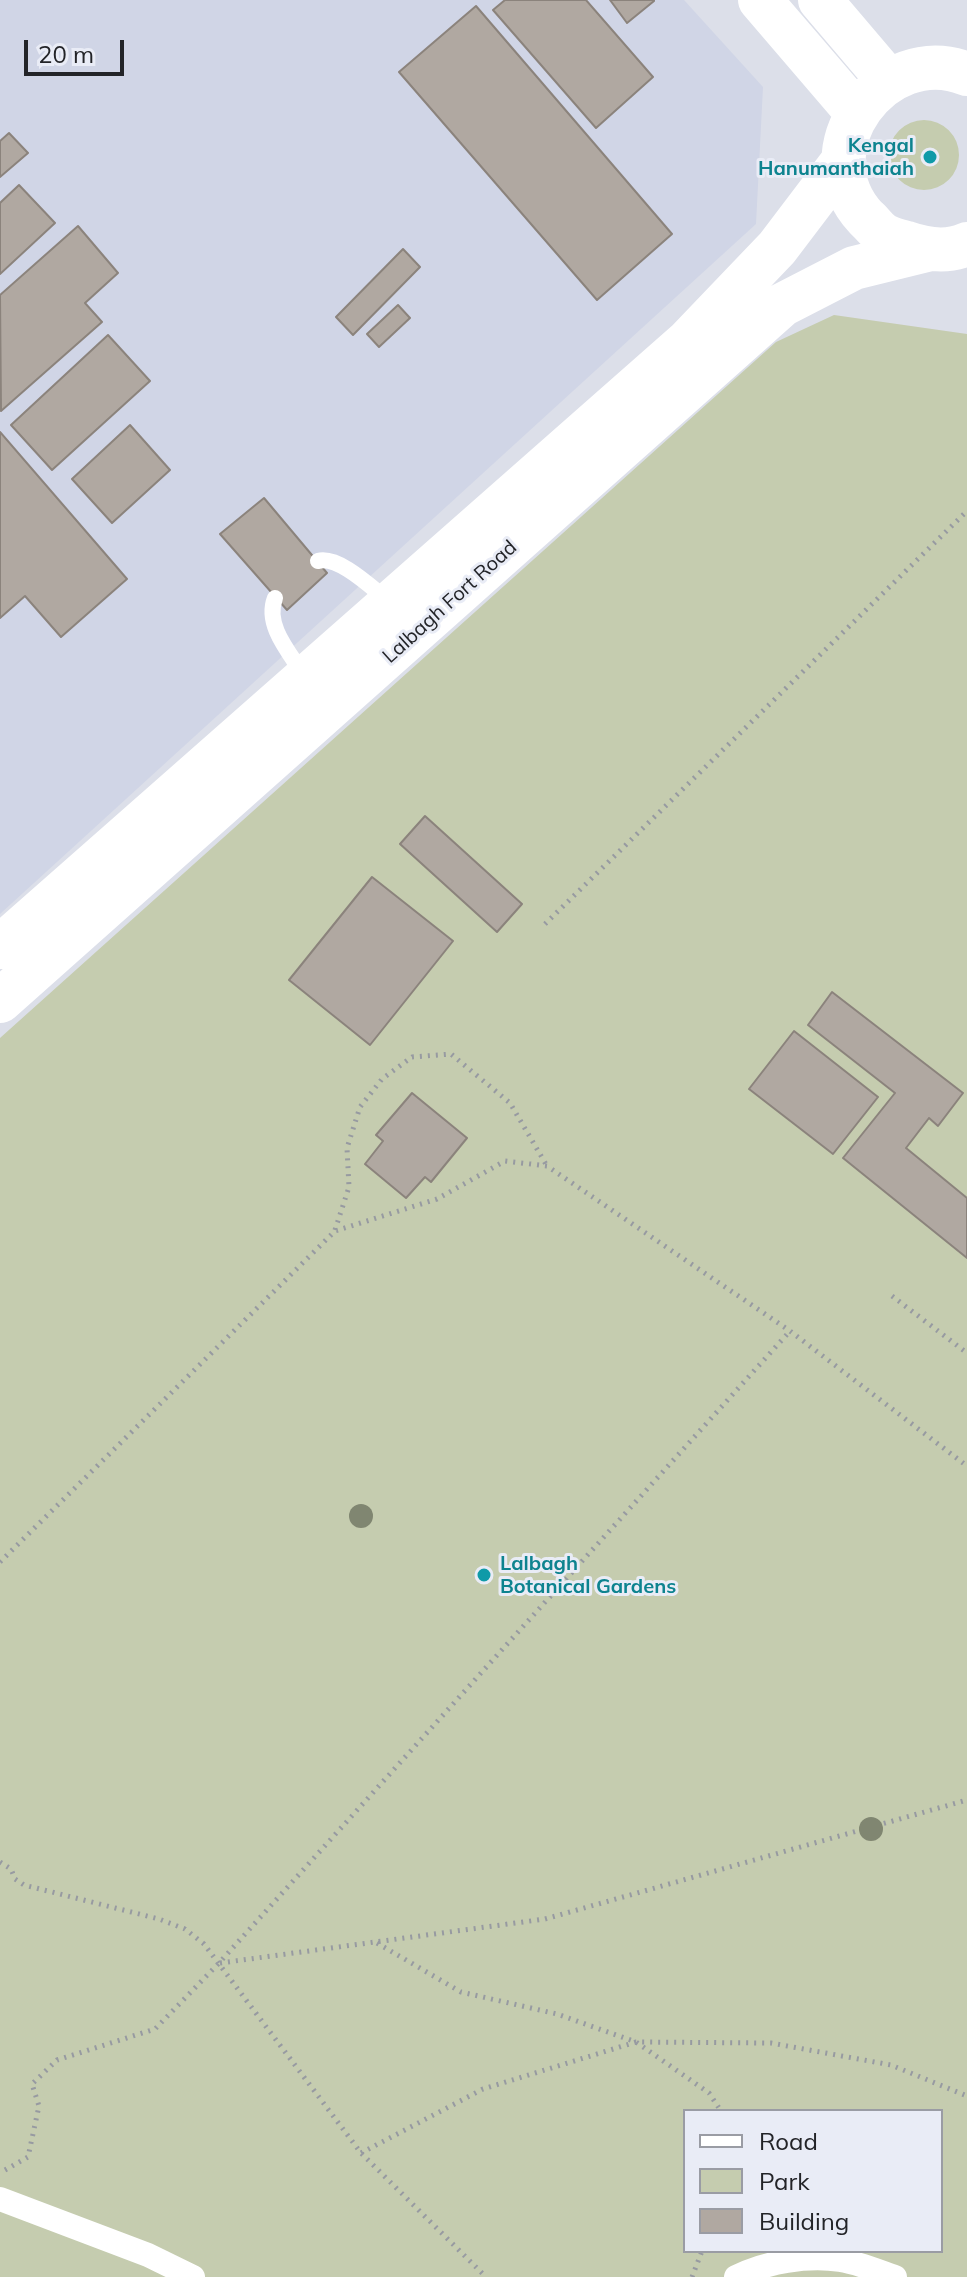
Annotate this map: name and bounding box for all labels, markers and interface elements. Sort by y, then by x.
scale bar [28,24,128,74]
text: 20 m [38,39,94,69]
place label: Kengal Hanumanthaiah [758,134,914,181]
marker: Kengal Hanumanthaiah [921,148,939,166]
street label: Lalbagh Fort Road [378,536,522,668]
place label: Lalbagh Botanical Gardens [500,1552,676,1599]
marker: Lalbagh Botanical Gardens [475,1566,493,1584]
legend [683,2109,943,2253]
text: Road [759,2126,818,2156]
text: Park [759,2166,810,2196]
text: Building [759,2206,849,2236]

